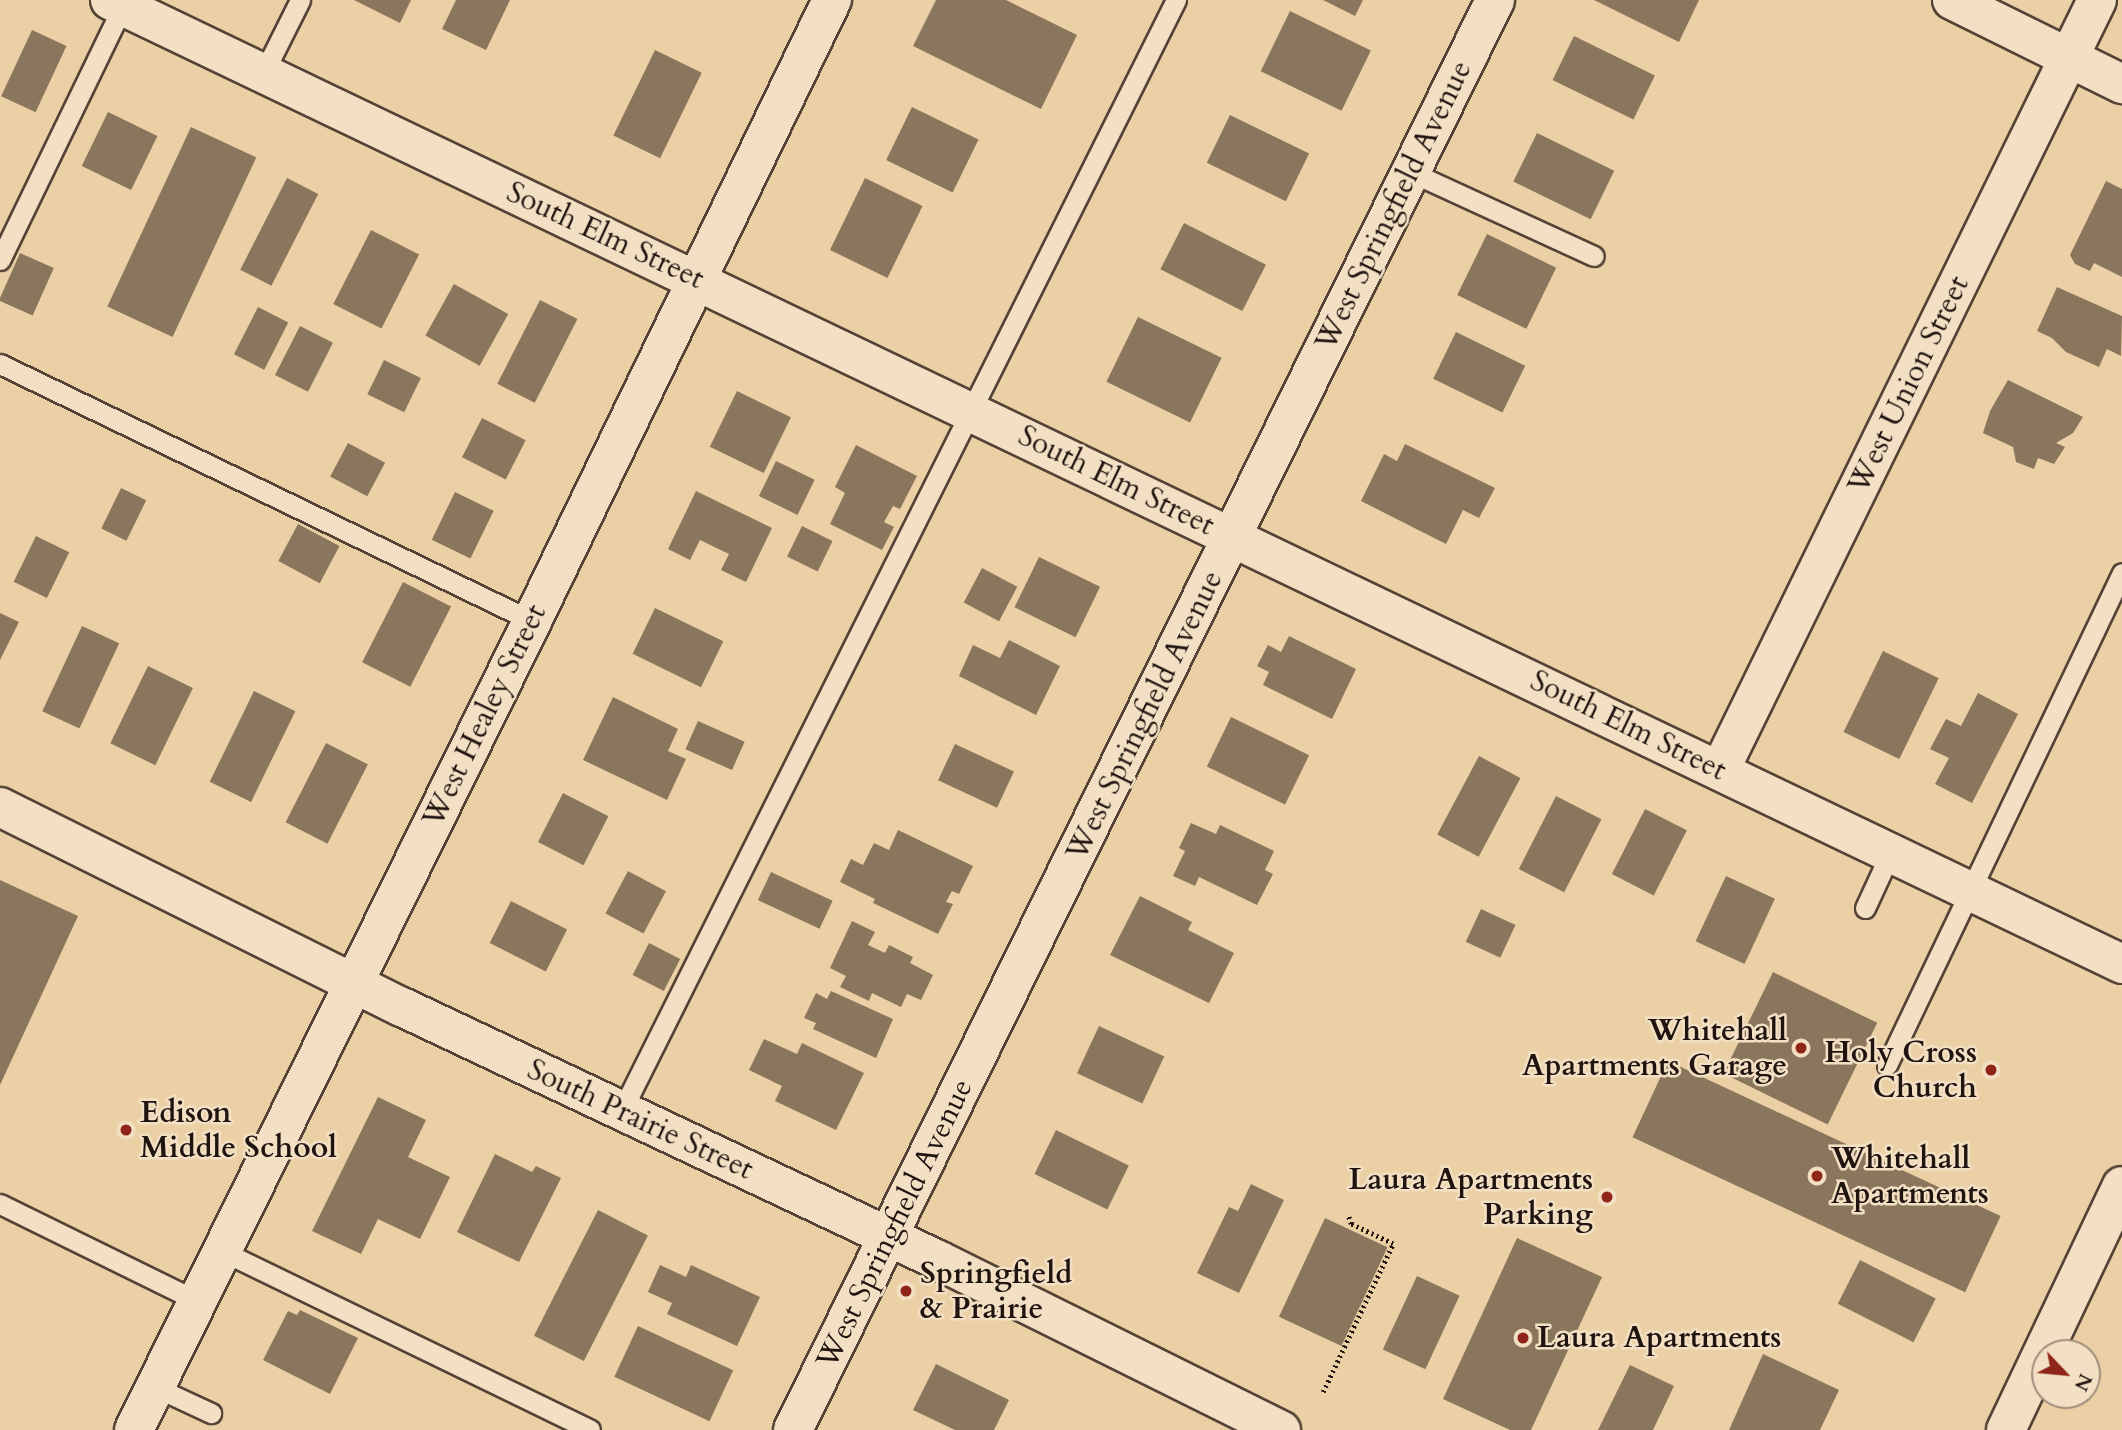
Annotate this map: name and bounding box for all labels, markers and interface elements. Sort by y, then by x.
street label: West Springfield Avenue [1308,55,1480,357]
street label: South Elm Street [501,175,709,297]
street label: West Union Street [1841,270,1977,500]
street label: South Elm Street [1012,418,1220,544]
street label: West Springfield Avenue [1059,565,1231,867]
street label: West Healey Street [415,599,555,833]
street label: South Elm Street [1524,663,1732,789]
place label: Whitehall Apartments Garage [1522,1013,1787,1084]
place label: Holy Cross Church [1824,1035,1977,1106]
marker: Whitehall Apartments Garage [1793,1040,1809,1056]
street label: South Prairie Street [521,1052,759,1188]
marker: Holy Cross Church [1983,1062,1999,1078]
street label: West Springfield Avenue [809,1073,981,1375]
place label: Edison Middle School [140,1095,337,1166]
marker: Edison Middle School [118,1122,134,1138]
place label: Whitehall Apartments [1831,1141,1989,1212]
place label: Laura Apartments Parking [1349,1162,1593,1232]
marker: Whitehall Apartments [1809,1168,1825,1184]
marker: Laura Apartments Parking [1599,1189,1615,1205]
place label: Springfield & Prairie [920,1256,1072,1326]
marker: Springfield & Prairie [898,1283,914,1299]
place label: Laura Apartments [1537,1320,1781,1356]
marker: Laura Apartments [1515,1330,1531,1346]
north arrow [2031,1339,2101,1409]
text: N [2068,1369,2098,1395]

